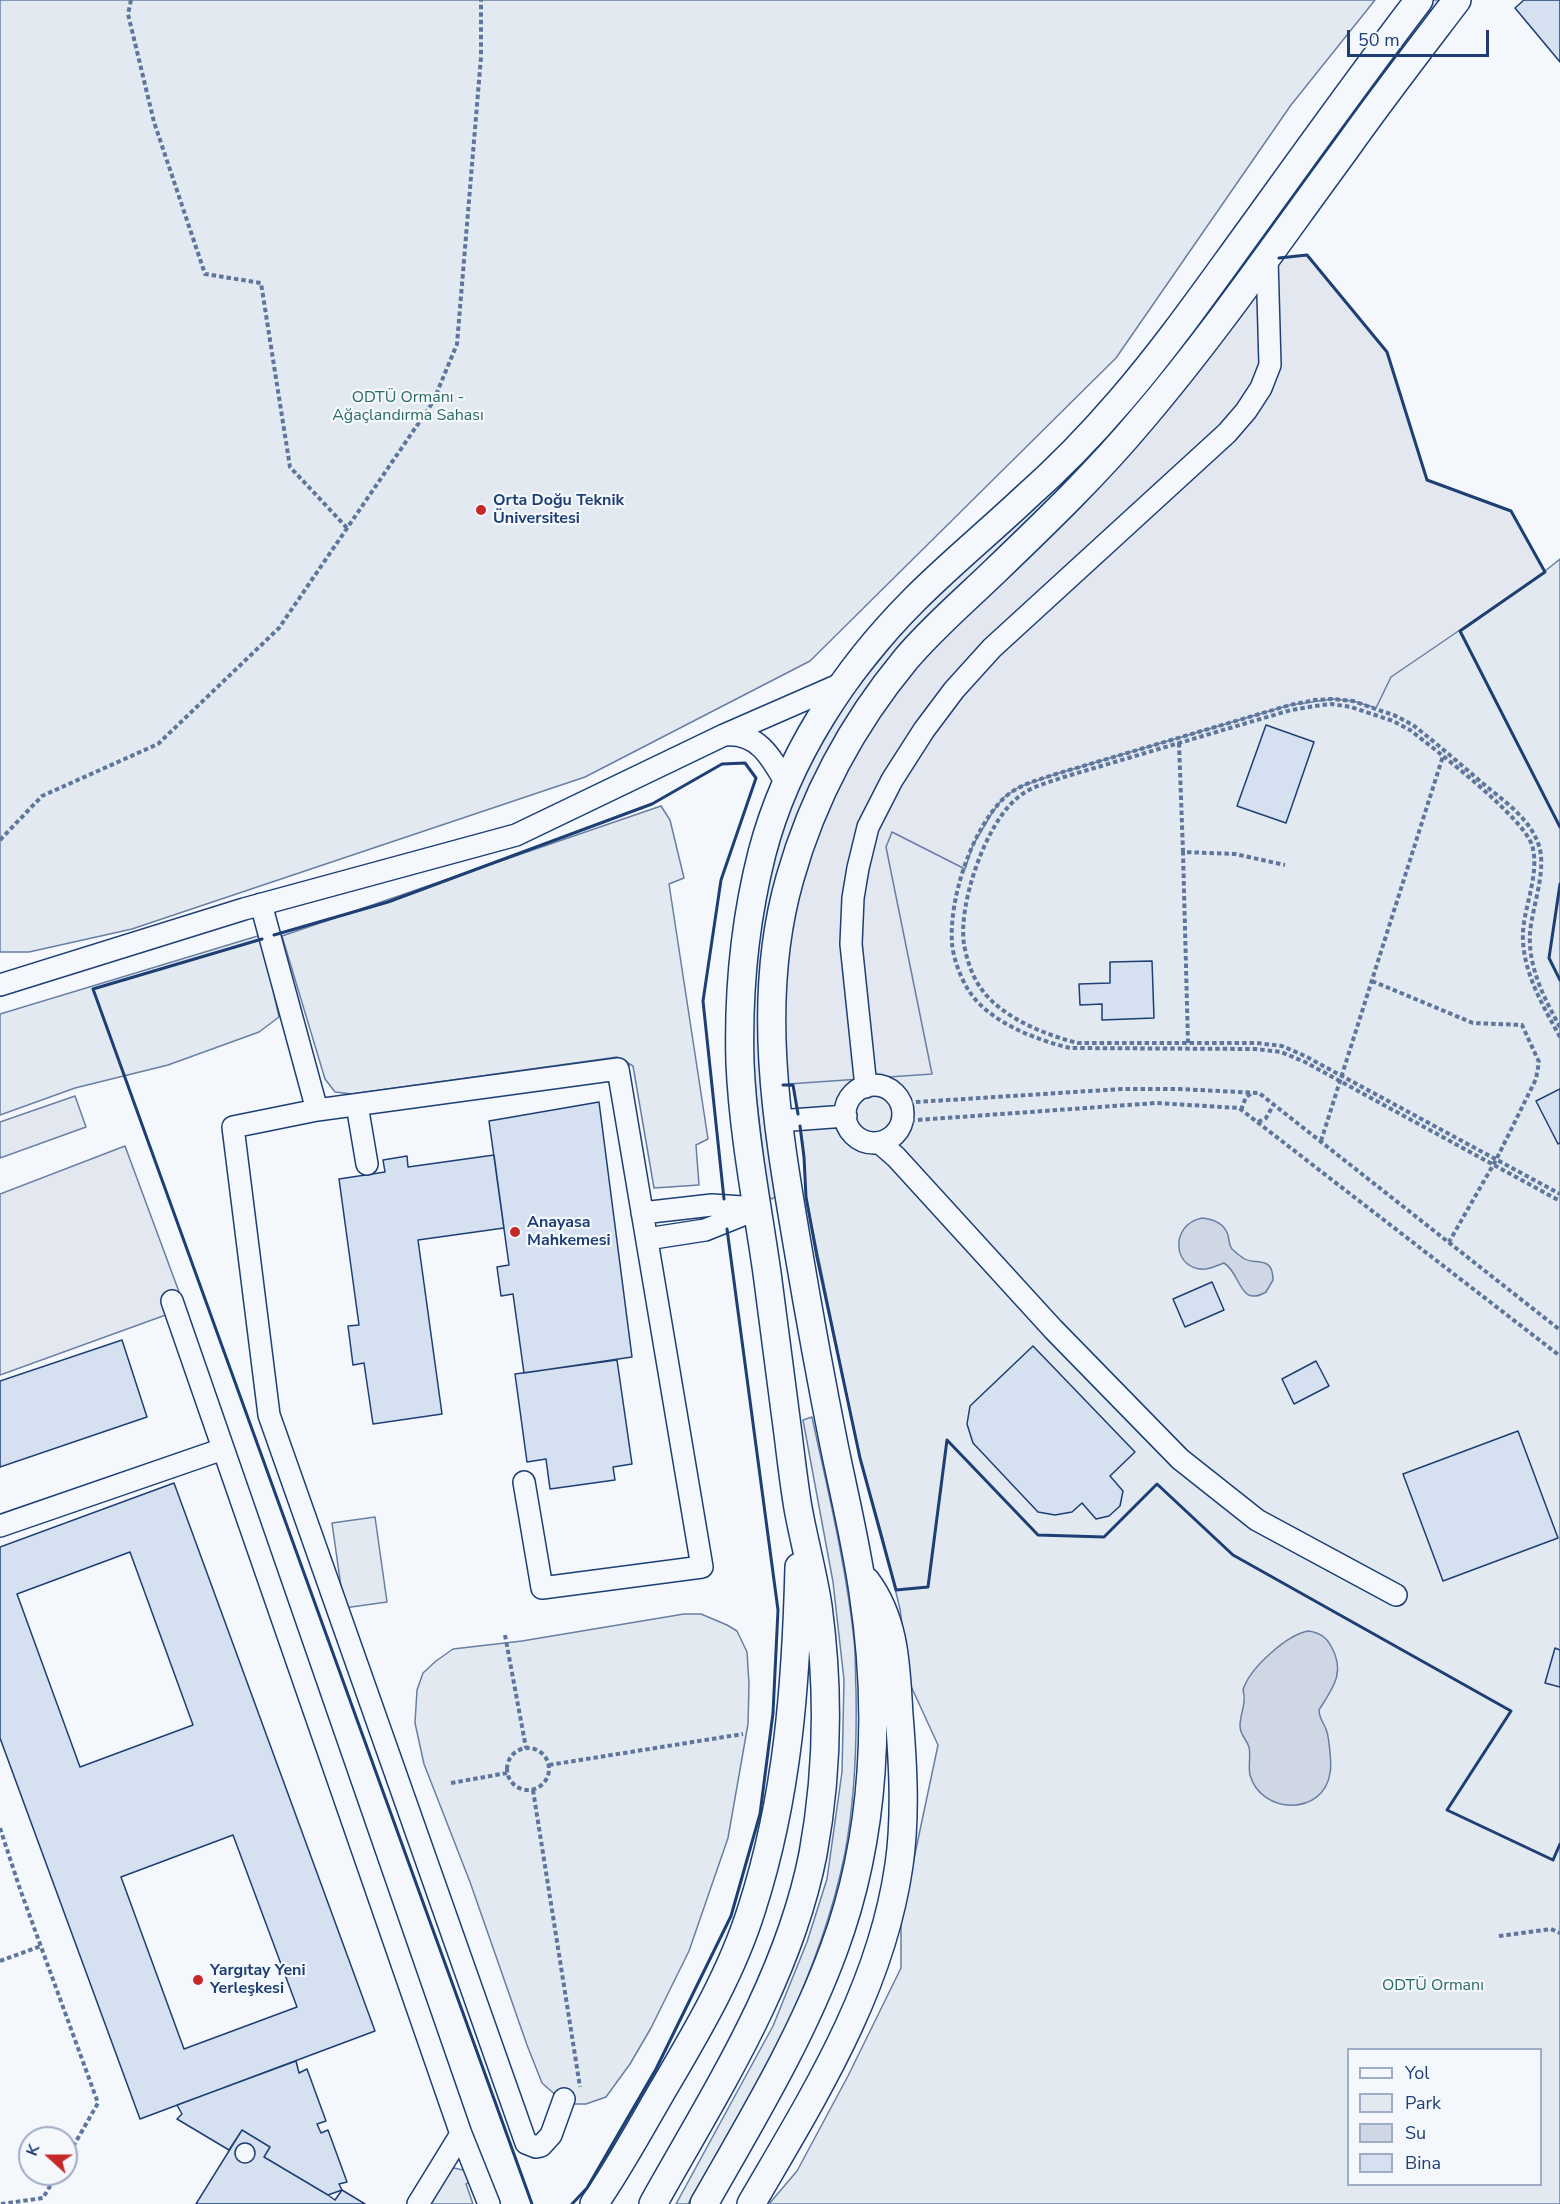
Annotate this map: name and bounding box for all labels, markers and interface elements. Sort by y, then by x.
scale bar [1350,18,1492,56]
text: 50 m [1358,28,1400,52]
park label: ODTÜ Ormanı - Ağaçlandırma Sahası [332,388,484,426]
place label: Orta Doğu Teknik Üniversitesi [493,491,624,529]
marker: Orta Doğu Teknik Üniversitesi [474,503,488,517]
place label: Anayasa Mahkemesi [527,1213,611,1251]
marker: Anayasa Mahkemesi [508,1225,522,1239]
place label: Yargıtay Yeni Yerleşkesi [210,1961,306,1999]
marker: Yargıtay Yeni Yerleşkesi [191,1973,205,1987]
park label: ODTÜ Ormanı [1382,1976,1484,1996]
legend [1347,2048,1542,2186]
text: Yol [1405,2061,1430,2085]
text: Park [1405,2091,1441,2115]
text: Su [1405,2121,1426,2145]
north arrow [18,2126,78,2186]
text: K [21,2141,45,2159]
text: Bina [1405,2151,1441,2175]

